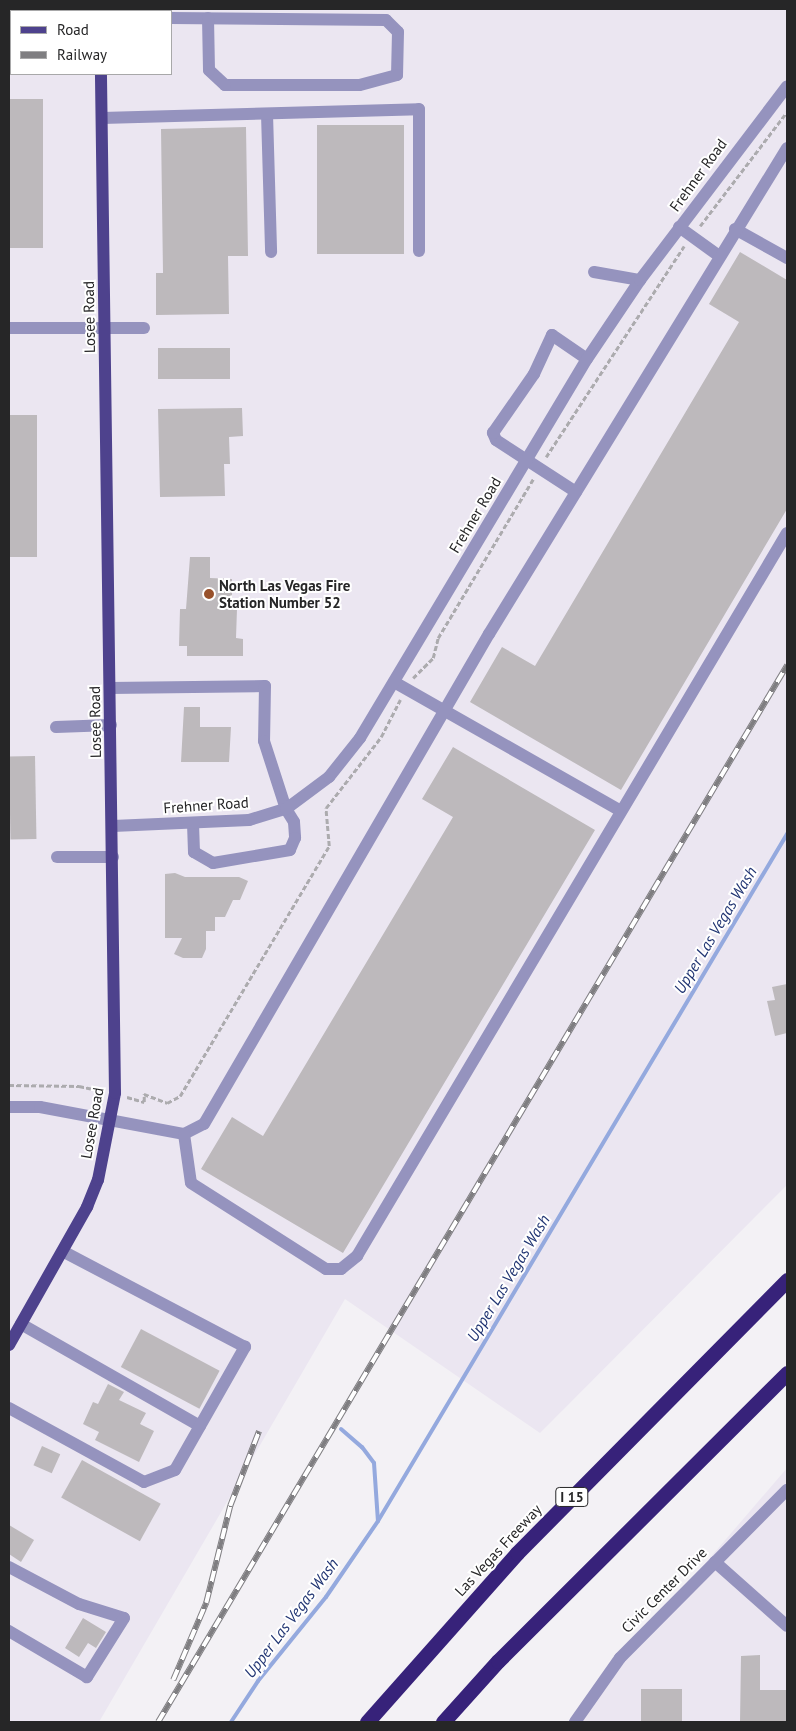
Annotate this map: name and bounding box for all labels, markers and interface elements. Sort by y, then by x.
legend [10,10,172,75]
text: Road [57,20,89,39]
text: Railway [57,45,107,64]
street label: Frehner Road [666,135,730,215]
street label: Losee Road [79,281,99,353]
street label: Frehner Road [445,474,505,556]
place label: North Las Vegas Fire Station Number 52 [219,576,351,611]
marker: North Las Vegas Fire Station Number 52 [203,588,215,600]
street label: Losee Road [85,686,105,758]
street label: Frehner Road [163,793,249,817]
water label: Upper Las Vegas Wash [669,863,761,997]
street label: Losee Road [77,1086,107,1160]
water label: Upper Las Vegas Wash [462,1211,554,1345]
road number: I 15 [554,1485,590,1508]
street label: Las Vegas Freeway [451,1500,545,1600]
street label: Civic Center Drive [617,1543,711,1637]
water label: Upper Las Vegas Wash [240,1554,342,1682]

